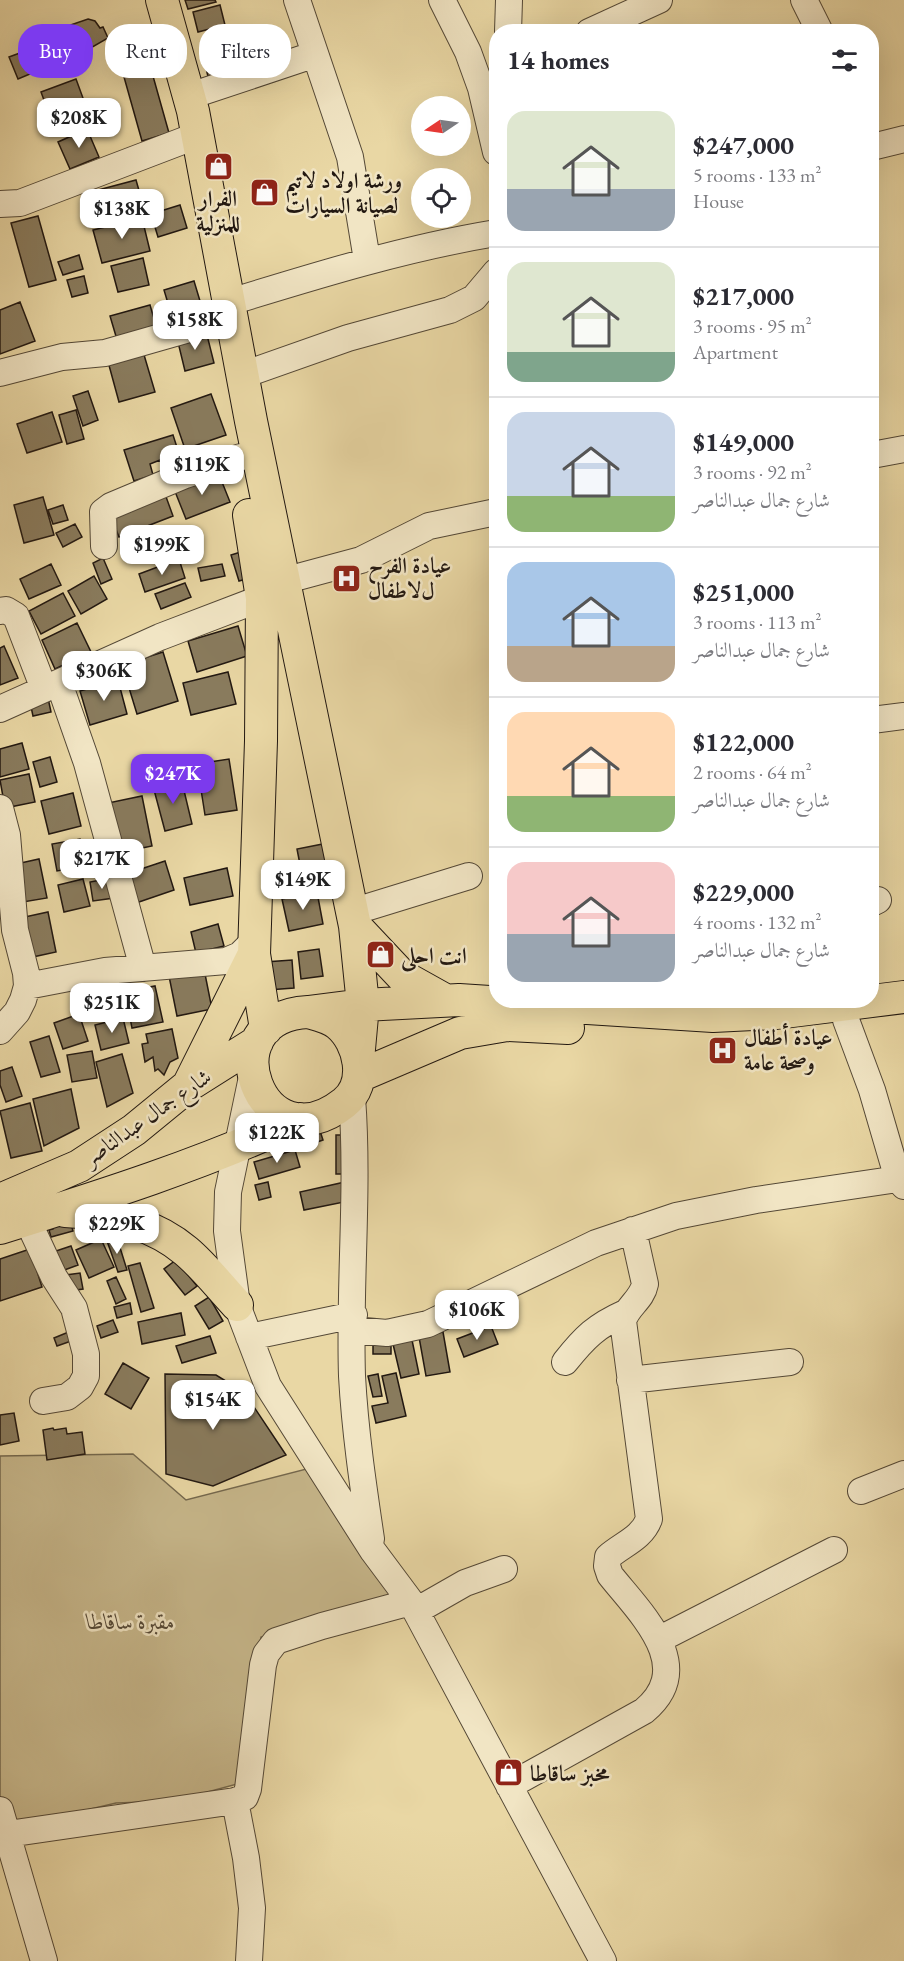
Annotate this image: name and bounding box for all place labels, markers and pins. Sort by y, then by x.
pin: $208K [37,98,121,149]
shop icon: الفرار للمنزلية [202,150,234,182]
place label: ورشة اوﻻد ﻻتيم لصيانة السيارات [285,166,402,220]
shop icon: ورشة اوﻻد ﻻتيم لصيانة السيارات [248,177,280,209]
place label: الفرار للمنزلية [196,184,240,238]
pin: $138K [80,189,164,240]
pin: $158K [153,300,237,351]
pin: $119K [160,445,244,496]
pin: $199K [120,525,204,576]
place label: عيادة الفرح لﻻطفال [368,551,451,605]
hospital icon: عيادة الفرح لﻻطفال [331,562,363,594]
pin: $306K [62,651,146,702]
pin: $247K [131,754,215,805]
pin: $217K [60,839,144,890]
pin: $149K [261,860,345,911]
shop icon: انت احلى [364,939,396,971]
place label: انت احلى [400,941,467,973]
pin: $251K [70,983,154,1034]
place label: عيادة أطفال وصحة عامة [744,1022,832,1077]
hospital icon: عيادة أطفال وصحة عامة [707,1034,739,1066]
pin: $122K [235,1113,319,1164]
pin: $229K [75,1204,159,1255]
pin: $106K [435,1290,519,1341]
pin: $154K [171,1380,255,1431]
shop icon: مخبز ساقاطا [493,1757,525,1789]
place label: مخبز ساقاطا [530,1759,610,1788]

